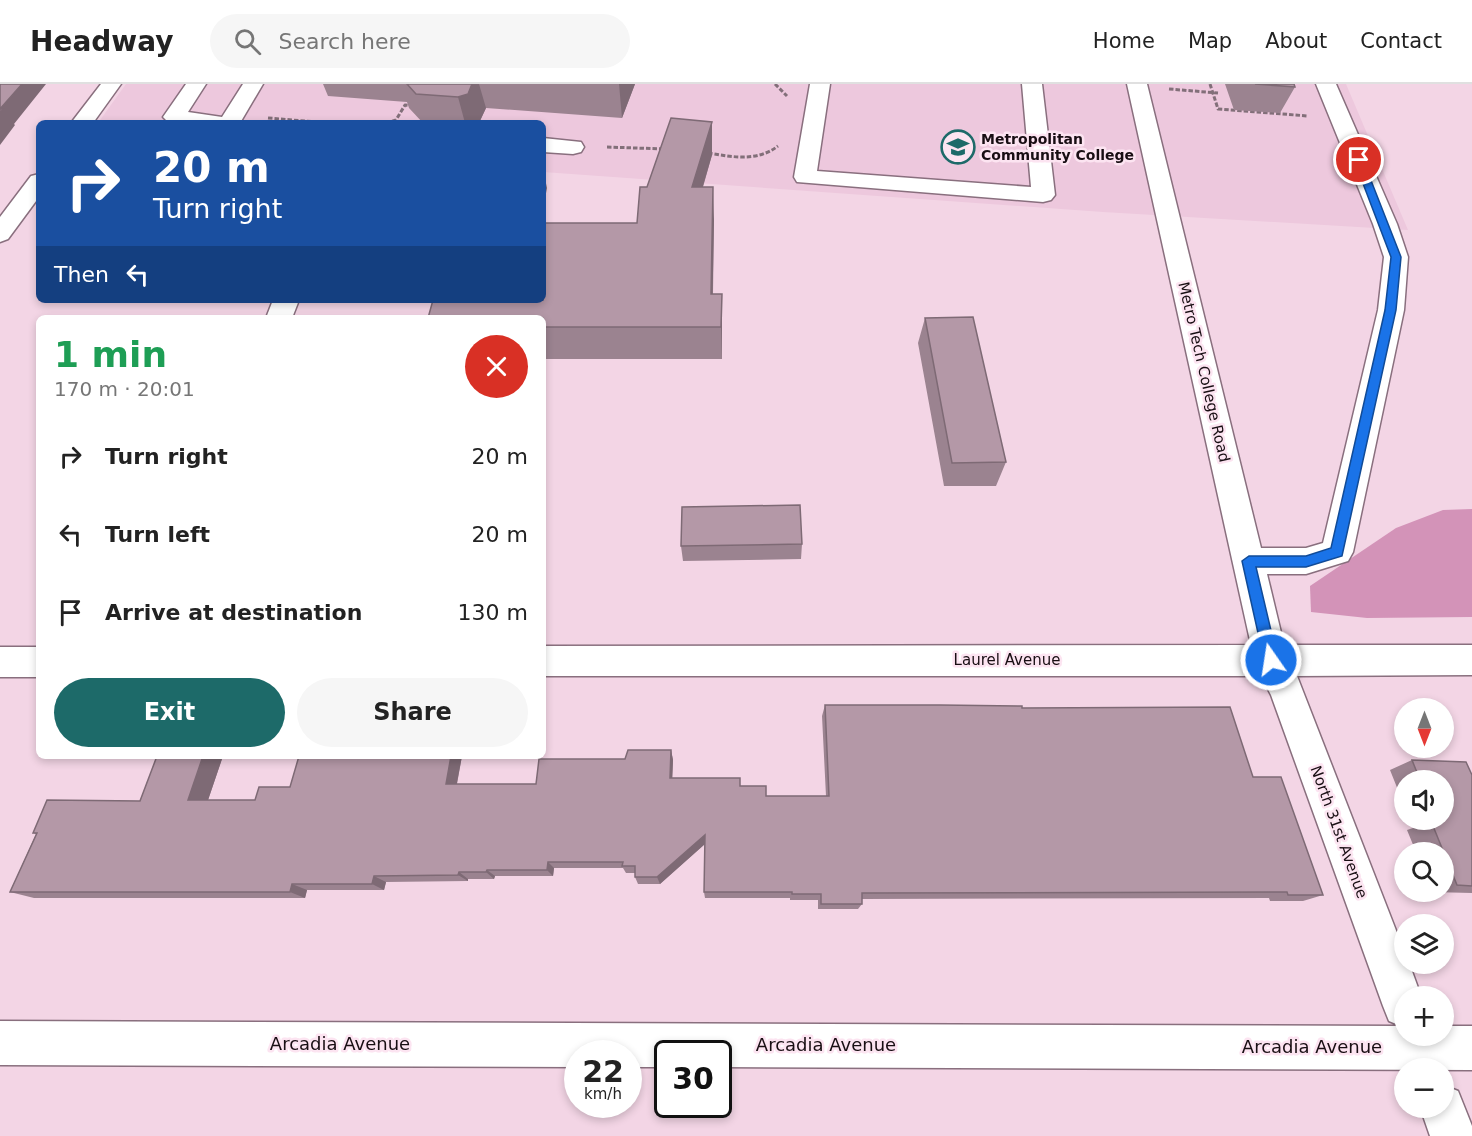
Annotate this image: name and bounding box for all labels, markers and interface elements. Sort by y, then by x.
search box [210,14,630,68]
text: Headway [30,25,174,58]
icon: search [231,25,264,58]
text: Search here [279,29,411,54]
text: Home [1093,29,1155,53]
text: Map [1188,29,1232,53]
text: About [1265,29,1327,53]
text: Contact [1360,29,1442,53]
school or university icon: Metropolitan Community College [940,129,976,165]
place label: Metropolitan Community College [981,131,1134,163]
pin [1333,134,1384,185]
text: 20 m [153,143,270,192]
icon: arrive [1342,143,1375,176]
icon: right [54,144,132,222]
text: Turn right [153,193,282,224]
icon: left [121,258,154,291]
text: Then [54,262,109,287]
street label: Metro Tech College Road [1174,280,1234,464]
text: 1 min [54,334,167,375]
button: close [465,335,528,398]
text: 170 m · 20:01 [54,377,195,401]
icon: right [54,440,87,473]
text: Turn right [105,444,228,469]
text: 20 m [472,444,528,469]
icon: left [54,518,87,551]
text: Turn left [105,522,210,547]
text: 20 m [472,522,528,547]
icon: arrive [54,596,87,629]
text: Arrive at destination [105,600,362,625]
text: 130 m [458,600,528,625]
position arrow [1239,628,1303,692]
street label: Laurel Avenue [954,651,1060,669]
button: Exit [54,678,285,747]
button: Share [297,678,528,747]
north arrow [1394,698,1454,758]
map controls [1394,698,1454,1118]
street label: North 31st Avenue [1307,763,1371,901]
button: sound [1394,770,1454,830]
button: search [1394,842,1454,902]
button: layers [1394,914,1454,974]
button: + [1394,986,1454,1046]
street label: Arcadia Avenue [270,1033,410,1054]
street label: Arcadia Avenue [756,1034,896,1055]
street label: Arcadia Avenue [1242,1036,1382,1057]
speed limit sign: 30 [654,1040,732,1118]
text: 22 [582,1054,624,1089]
button: − [1394,1058,1454,1118]
text: km/h [584,1085,622,1103]

